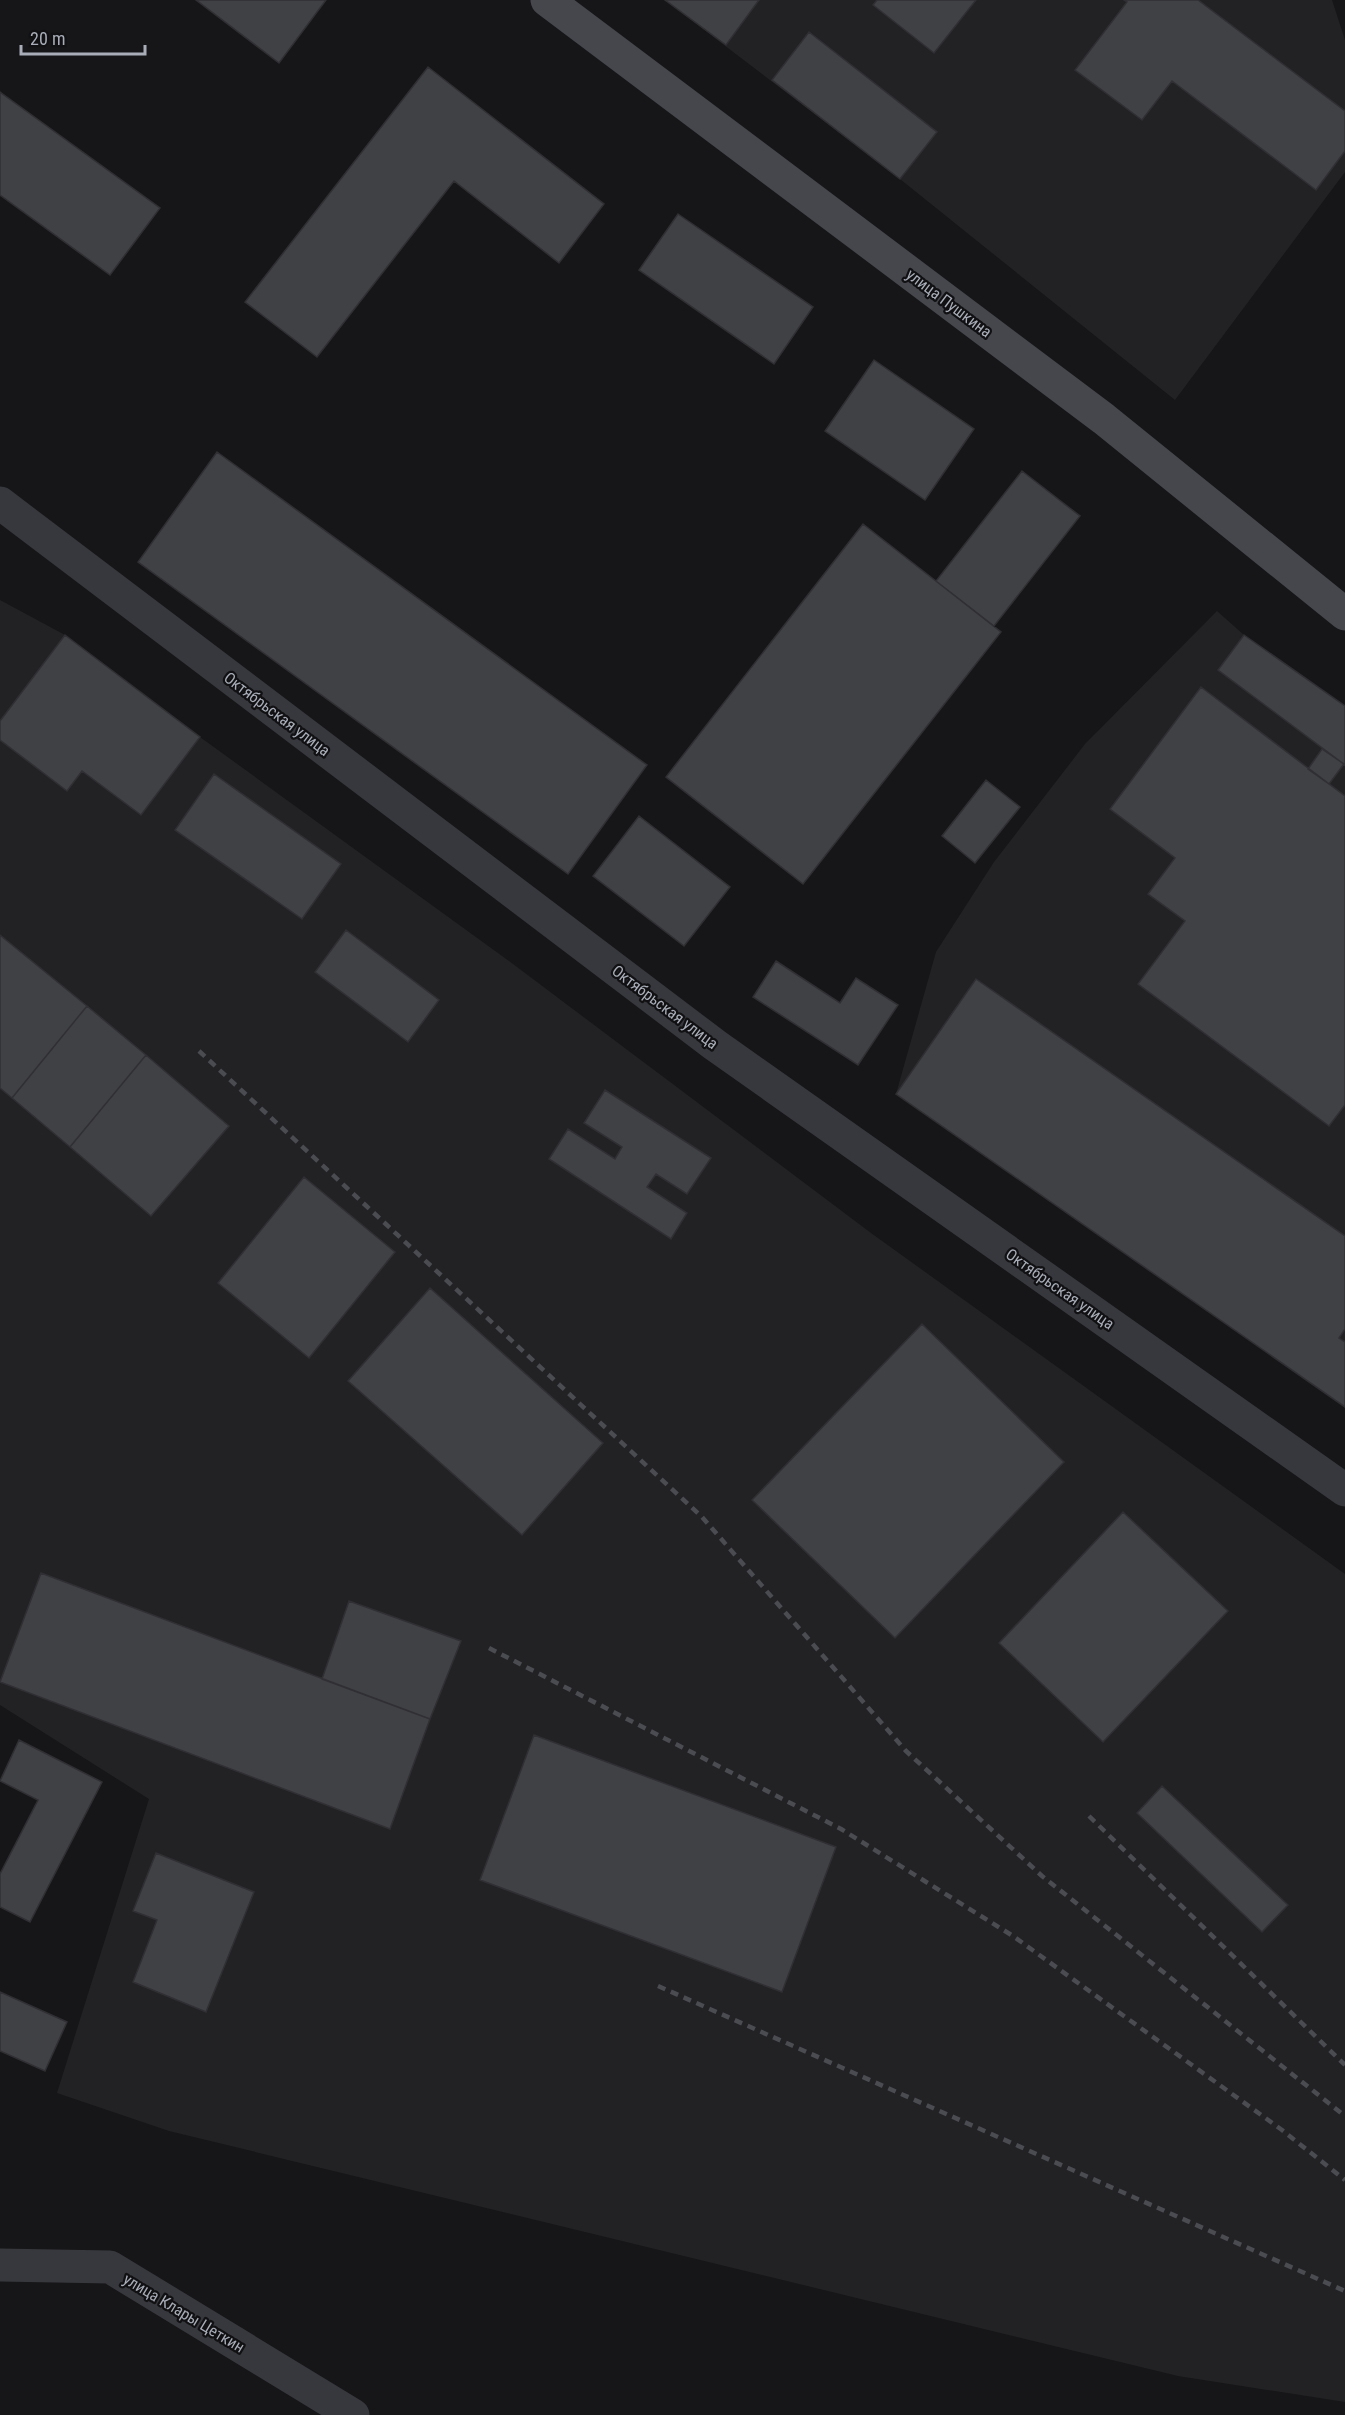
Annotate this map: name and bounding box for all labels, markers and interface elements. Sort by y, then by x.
scale bar [21,18,146,56]
text: 20 m [30,28,65,49]
street label: улица Пушкина [903,265,995,341]
street label: Октябрьская улица [220,668,334,760]
street label: Октябрьская улица [608,961,722,1053]
street label: Октябрьская улица [1002,1245,1118,1333]
street label: улица Клары Цеткин [120,2269,248,2357]

